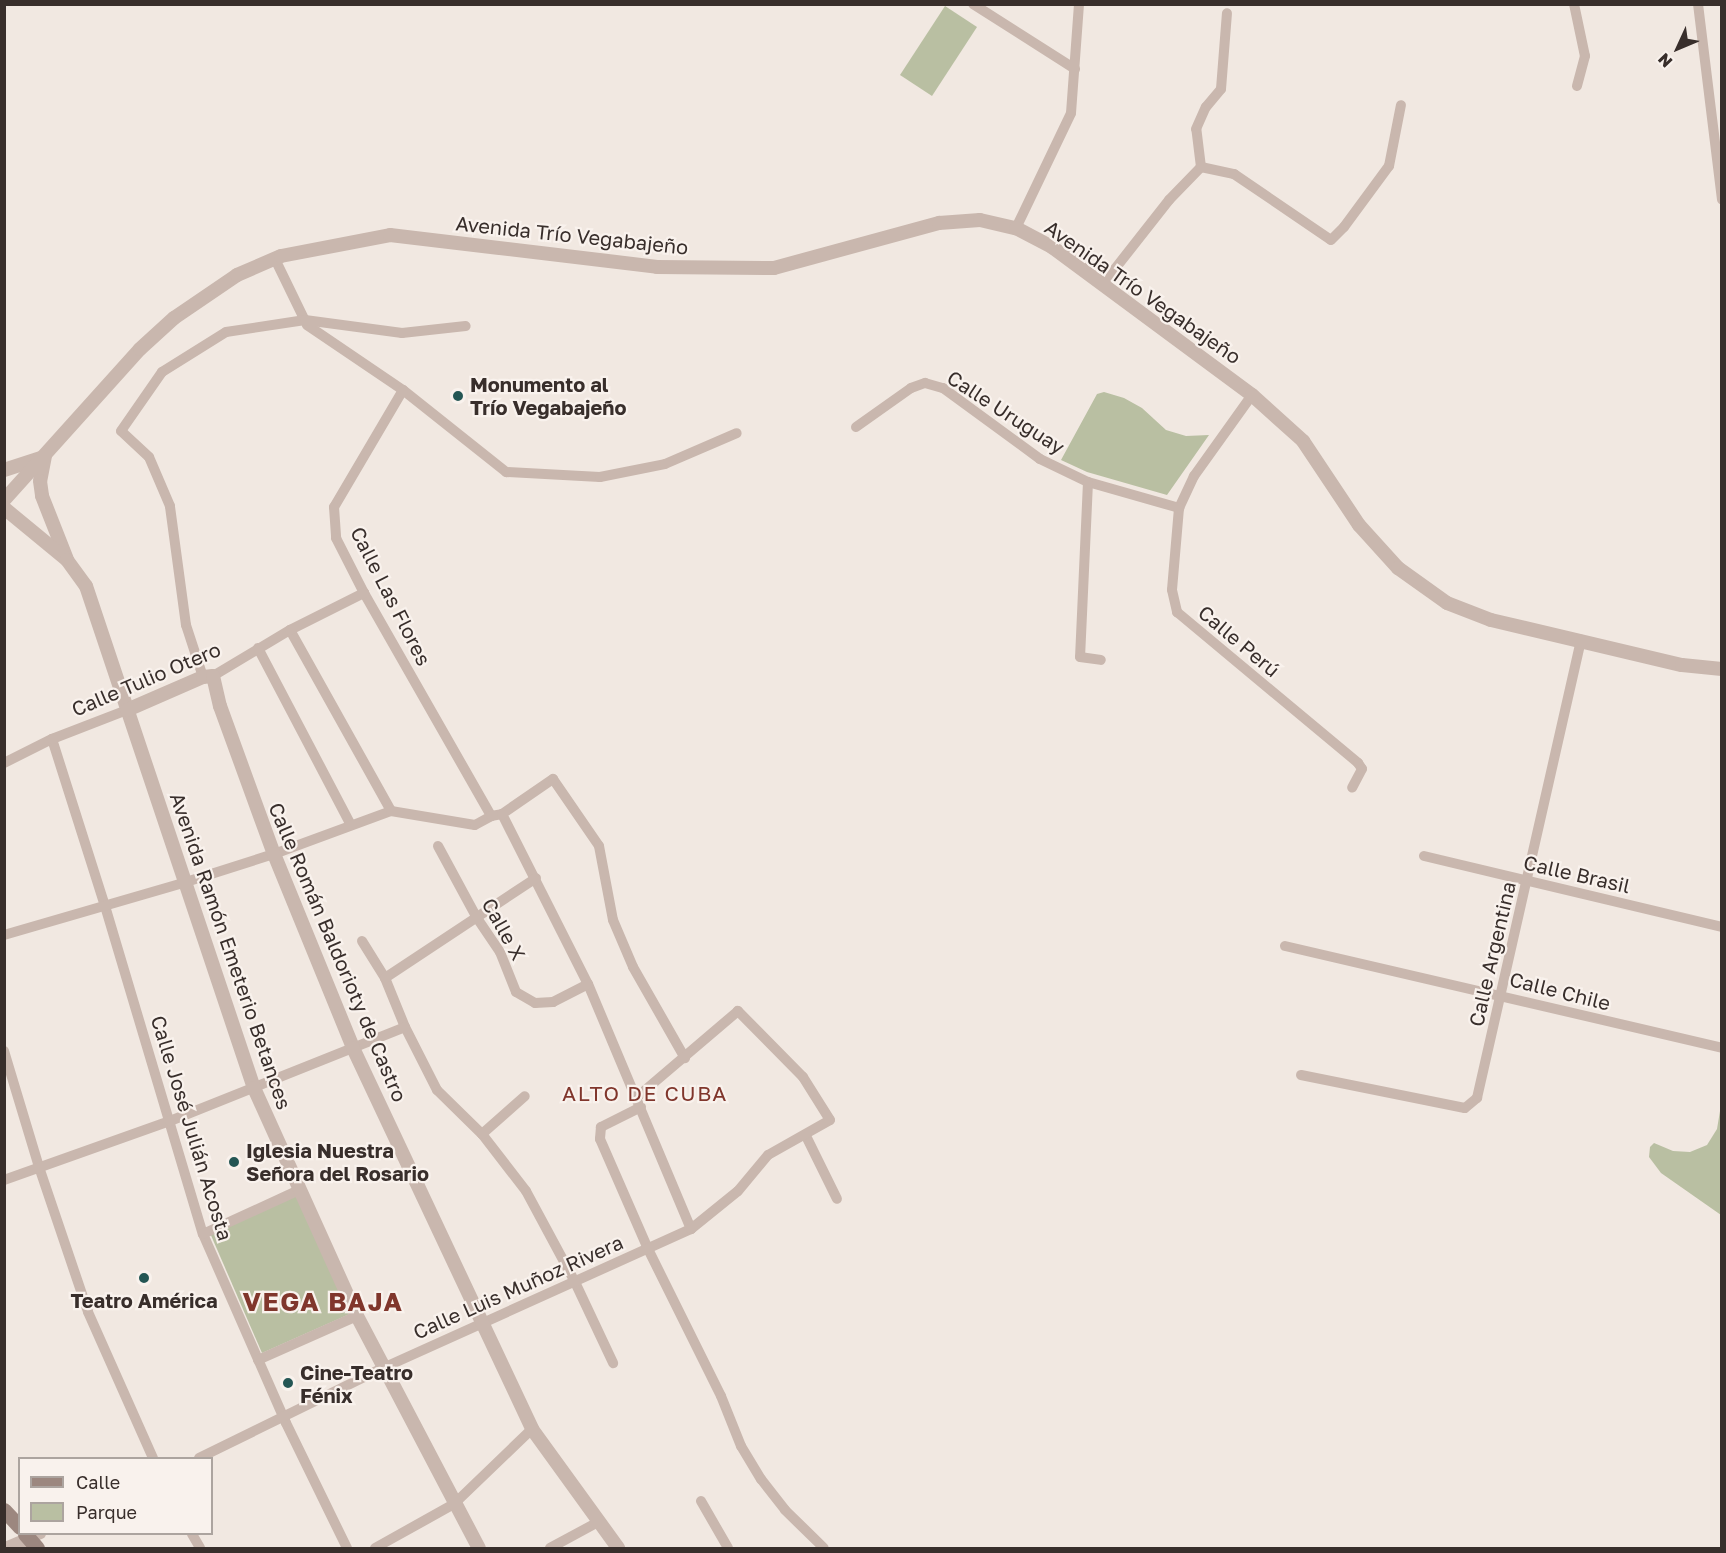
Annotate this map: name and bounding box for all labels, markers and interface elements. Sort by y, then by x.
north arrow [1648,18,1708,78]
text: N [1654,49,1676,72]
street label: Avenida Trío Vegabajeño [454,211,690,259]
street label: Avenida Trío Vegabajeño [1040,215,1246,369]
street label: Calle Uruguay [943,365,1069,459]
place label: Monumento al Trío Vegabajeño [470,372,626,419]
marker: Monumento al Trío Vegabajeño [451,389,465,403]
street label: Calle Las Flores [346,523,436,669]
street label: Calle Perú [1194,600,1284,682]
street label: Calle Tulio Otero [68,637,224,721]
street label: Avenida Ramón Emeterio Betances [165,789,297,1113]
street label: Calle Román Baldorioty de Castro [264,799,412,1105]
street label: Calle Brasil [1521,850,1633,898]
street label: Calle Argentina [1464,879,1520,1029]
street label: Calle X [477,894,531,964]
street label: Calle Chile [1507,967,1613,1015]
street label: Calle José Julián Acosta [146,1013,238,1243]
district label: ALTO DE CUBA [562,1080,728,1106]
place label: Iglesia Nuestra Señora del Rosario [246,1138,429,1185]
marker: Iglesia Nuestra Señora del Rosario [227,1155,241,1169]
street label: Calle Luis Muñoz Rivera [409,1230,627,1344]
marker: Teatro América [137,1271,151,1285]
district label: VEGA BAJA [243,1286,403,1318]
place label: Teatro América [70,1288,218,1312]
place label: Cine-Teatro Fénix [300,1360,413,1407]
marker: Cine-Teatro Fénix [281,1376,295,1390]
legend [18,1457,213,1535]
text: Calle [76,1471,120,1493]
text: Parque [76,1501,137,1523]

